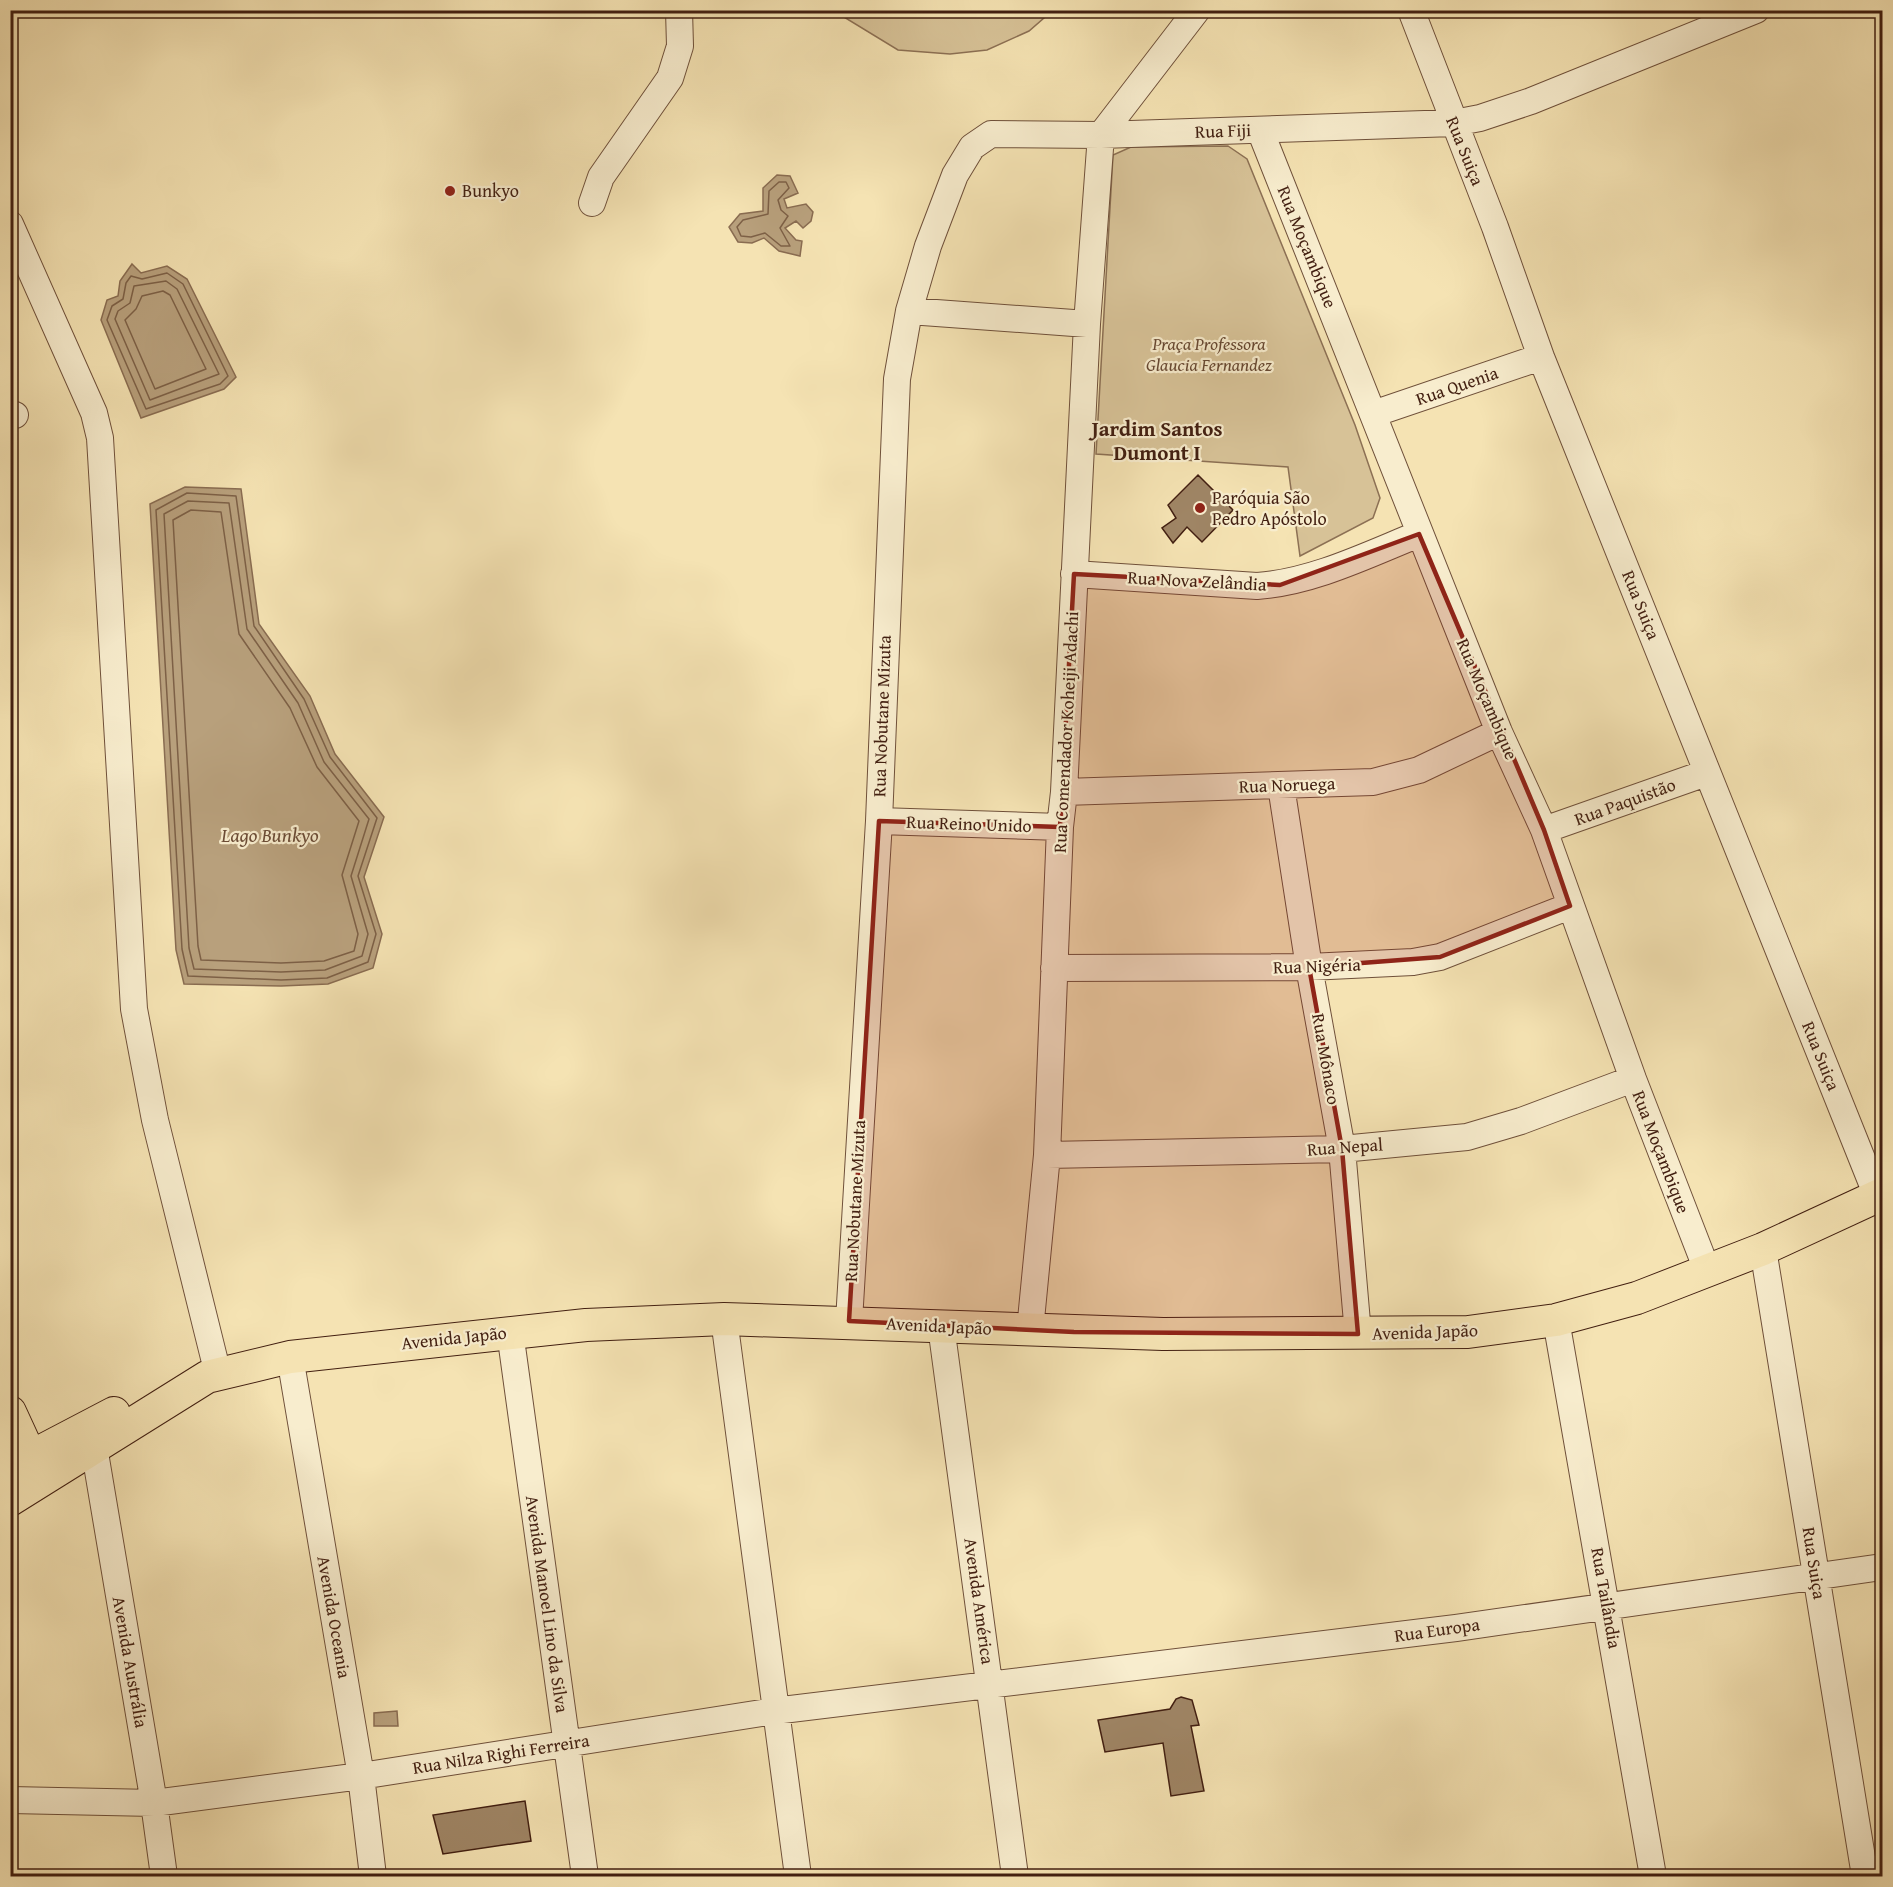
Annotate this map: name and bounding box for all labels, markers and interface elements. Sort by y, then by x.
street label: Rua Suiça [1439,112,1492,190]
street label: Rua Fiji [1194,116,1252,145]
place label: Bunkyo [462,177,519,204]
street label: Rua Moçambique [1271,182,1344,312]
marker: Bunkyo [443,184,457,198]
park label: Praça Professora Glaucia Fernandez [1146,330,1272,378]
street label: Rua Quenia [1412,359,1502,412]
district label: Jardim Santos Dumont I [1089,413,1222,468]
place label: Paróquia São Pedro Apóstolo [1212,484,1327,532]
marker: Paróquia São Pedro Apóstolo [1193,501,1207,515]
street label: Rua Nova Zelândia [1127,563,1268,598]
street label: Rua Suiça [1615,566,1668,644]
street label: Rua Comendador Koheiji Adachi [1046,610,1085,854]
street label: Rua Nobutane Mizuta [865,634,898,798]
street label: Rua Moçambique [1450,634,1525,764]
street label: Rua Noruega [1238,769,1336,800]
street label: Rua Paquistão [1570,771,1679,832]
street label: Rua Reino Unido [906,808,1032,839]
water label: Lago Bunkyo [220,820,319,849]
street label: Rua Nigéria [1273,950,1362,981]
street label: Rua Mônaco [1305,1011,1348,1107]
street label: Rua Suiça [1795,1017,1848,1095]
street label: Rua Moçambique [1626,1086,1697,1217]
street label: Rua Nobutane Mizuta [837,1119,872,1283]
street label: Rua Nepal [1306,1130,1384,1163]
street label: Avenida Japão [885,1309,993,1342]
street label: Avenida Japão [1372,1316,1478,1347]
street label: Avenida Japão [400,1319,508,1356]
street label: Avenida Manoel Lino da Silva [519,1493,576,1715]
street label: Rua Suiça [1795,1525,1834,1601]
street label: Avenida América [957,1536,1002,1666]
street label: Rua Tailândia [1584,1545,1629,1651]
street label: Avenida Oceania [310,1554,359,1681]
street label: Avenida Austrália [106,1594,155,1730]
street label: Rua Europa [1392,1610,1482,1649]
street label: Rua Nilza Righi Ferreira [411,1726,592,1781]

